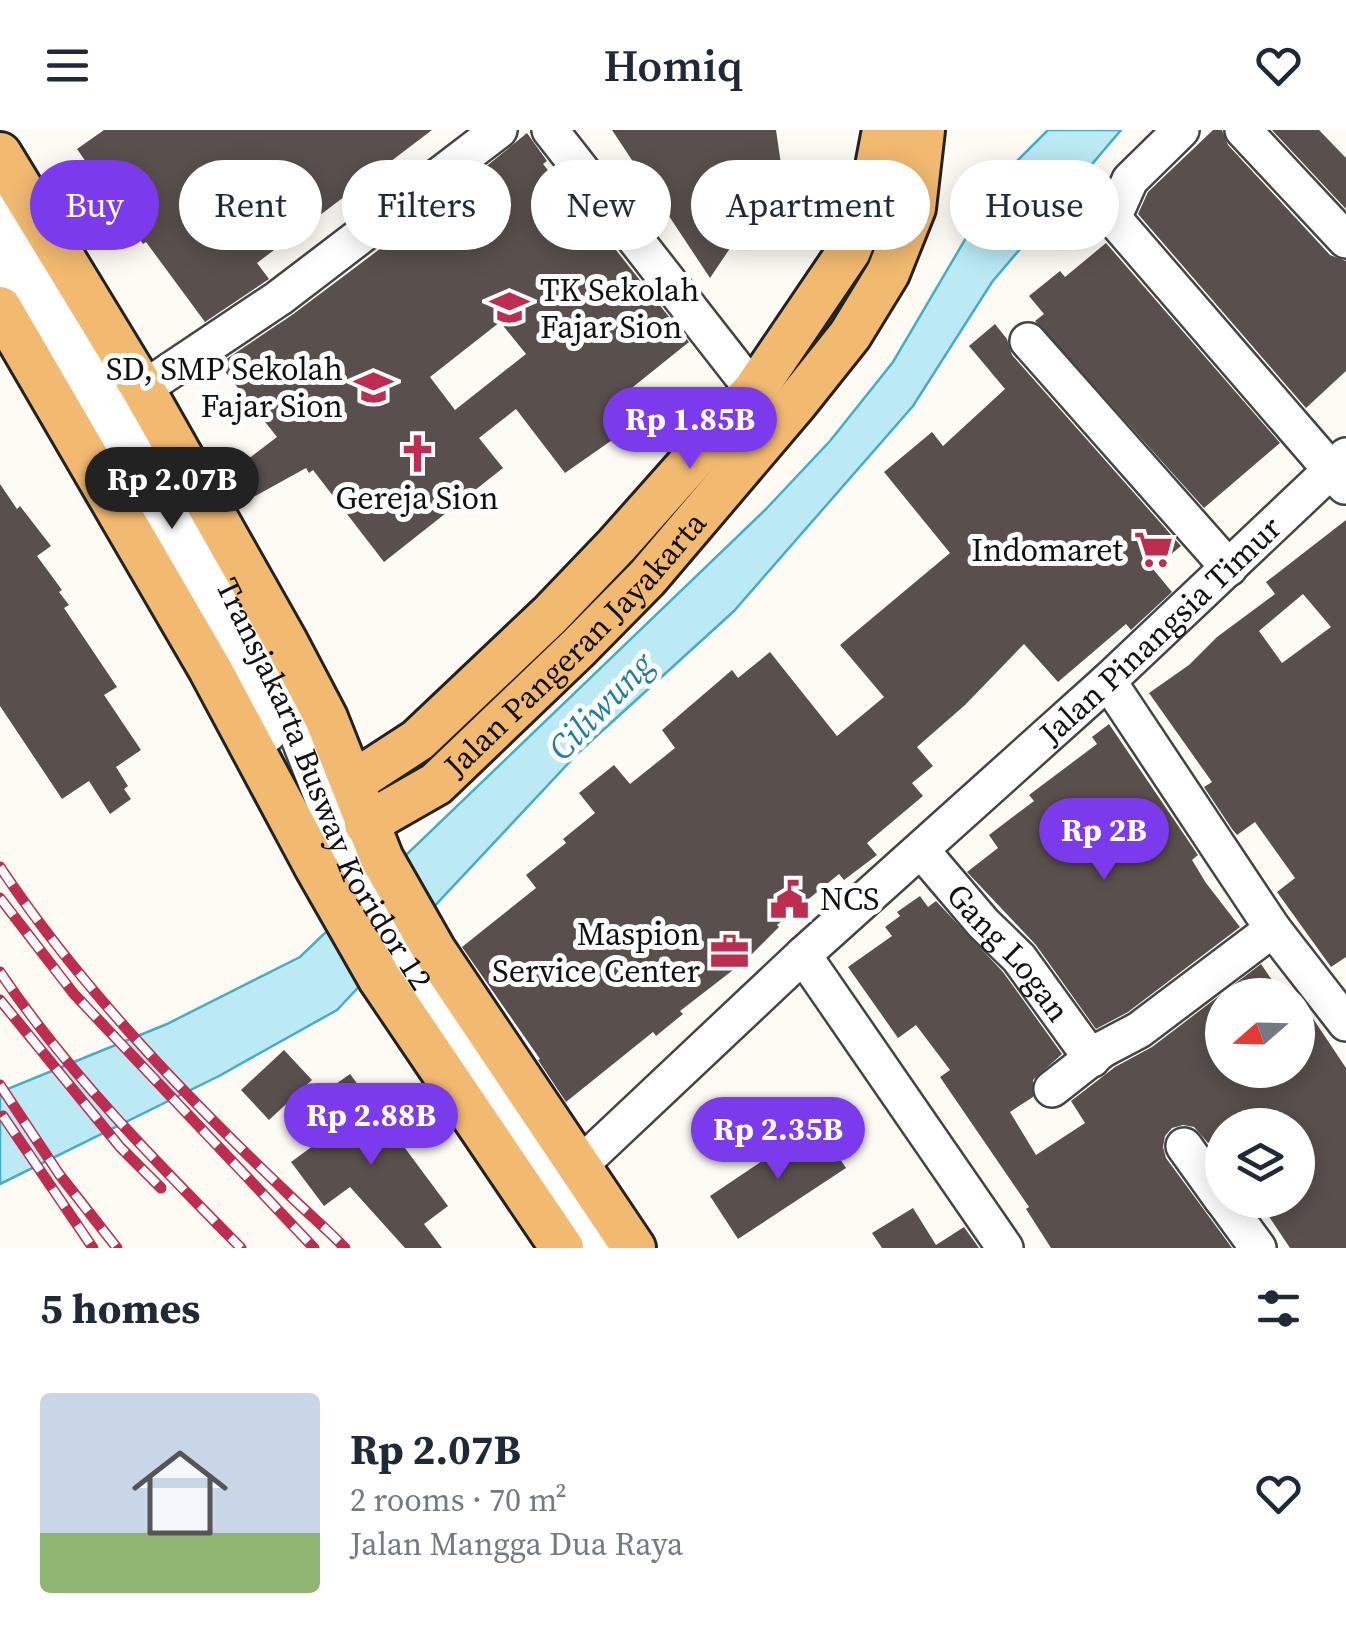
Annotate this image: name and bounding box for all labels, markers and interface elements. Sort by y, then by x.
text: Homiq [603,34,743,96]
icon: menu [40,38,95,93]
icon: heart [1251,38,1306,93]
chip: Buy [30,160,159,250]
chip: Rent [179,160,322,250]
chip: Filters [342,160,511,250]
chip: New [531,160,671,250]
chip: Apartment [691,160,930,250]
chip: House [950,160,1119,250]
place label: TK Sekolah Fajar Sion [540,268,699,349]
school or university icon: TK Sekolah Fajar Sion [489,287,531,329]
place label: SD, SMP Sekolah Fajar Sion [106,347,343,428]
school or university icon: SD, SMP Sekolah Fajar Sion [352,366,394,408]
pin: Rp 1.85B [587,387,793,472]
text: Rp 1.85B [625,397,755,441]
church icon: Gereja Sion [396,432,438,474]
pin: Rp 2.07B [69,447,275,532]
text: Rp 2.07B [107,457,237,501]
place label: Gereja Sion [335,476,499,520]
street label: Jalan Pangeran Jayakarta [434,502,717,787]
street label: Jalan Pinangsia Timur [1029,506,1291,755]
place label: Indomaret [971,528,1124,572]
supermarket icon: Indomaret [1132,529,1174,571]
street label: Transjakarta Busway Koridor 12 [205,571,443,998]
water label: Ciliwung [537,641,665,771]
pin: Rp 2B [1034,798,1174,883]
text: Rp 2B [1061,808,1147,852]
street label: Gang Logan [937,874,1080,1031]
place label: NCS [820,877,879,921]
public building icon: NCS [769,878,811,920]
place label: Maspion Service Center [492,912,700,993]
office icon: Maspion Service Center [709,931,751,973]
north arrow [1205,978,1315,1088]
map controls [1205,978,1315,1218]
pin: Rp 2.88B [268,1083,474,1168]
text: Rp 2.88B [306,1093,436,1137]
pin: Rp 2.35B [675,1097,881,1182]
text: Rp 2.35B [713,1107,843,1151]
button: layers [1205,1108,1315,1218]
text: 5 homes [40,1279,200,1337]
icon: filters [1251,1281,1306,1336]
text: Rp 2.07B [350,1420,521,1478]
icon: home [120,1433,240,1553]
icon: heart [1251,1466,1306,1521]
text: 2 rooms · 70 m² [350,1478,567,1522]
text: Jalan Mangga Dua Raya [350,1522,683,1566]

